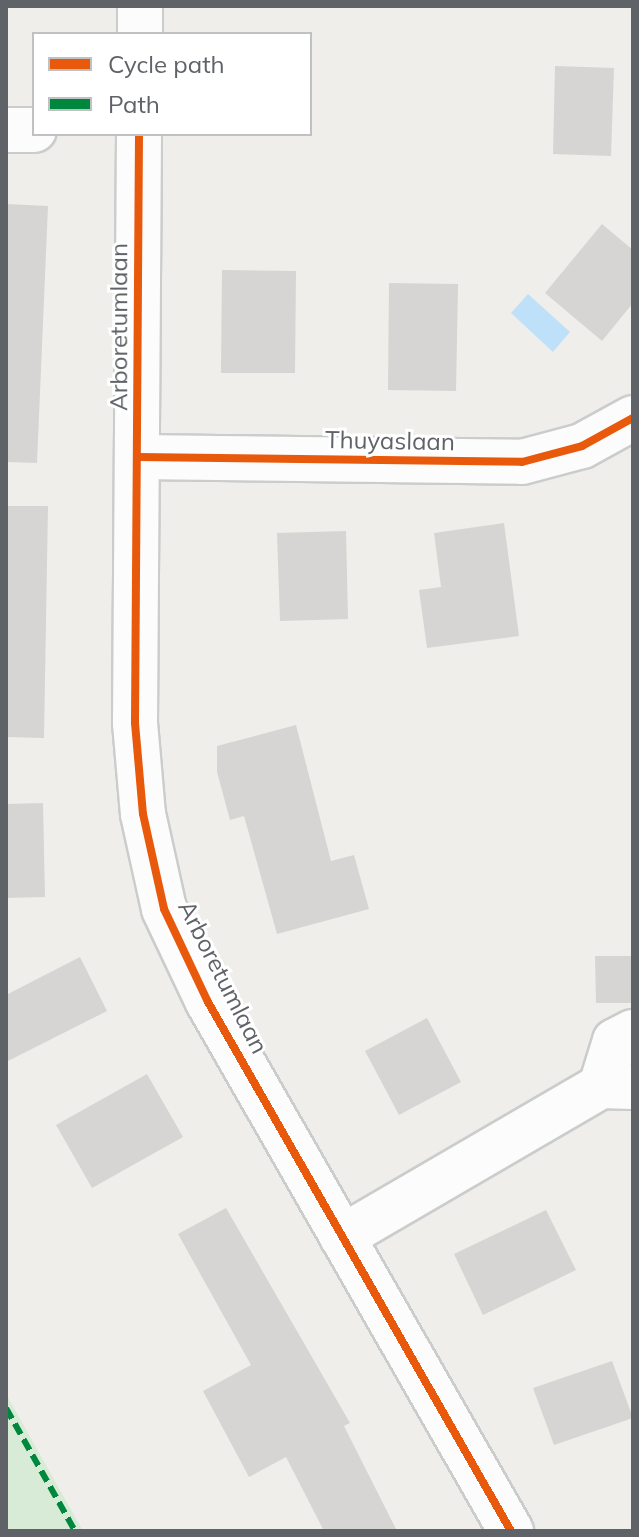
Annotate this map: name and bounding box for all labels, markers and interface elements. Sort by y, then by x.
legend [32,32,312,136]
text: Cycle path [108,49,225,79]
text: Path [108,89,160,119]
street label: Arboretumlaan [105,243,133,411]
street label: Thuyaslaan [325,425,455,457]
street label: Arboretumlaan [172,896,274,1058]

